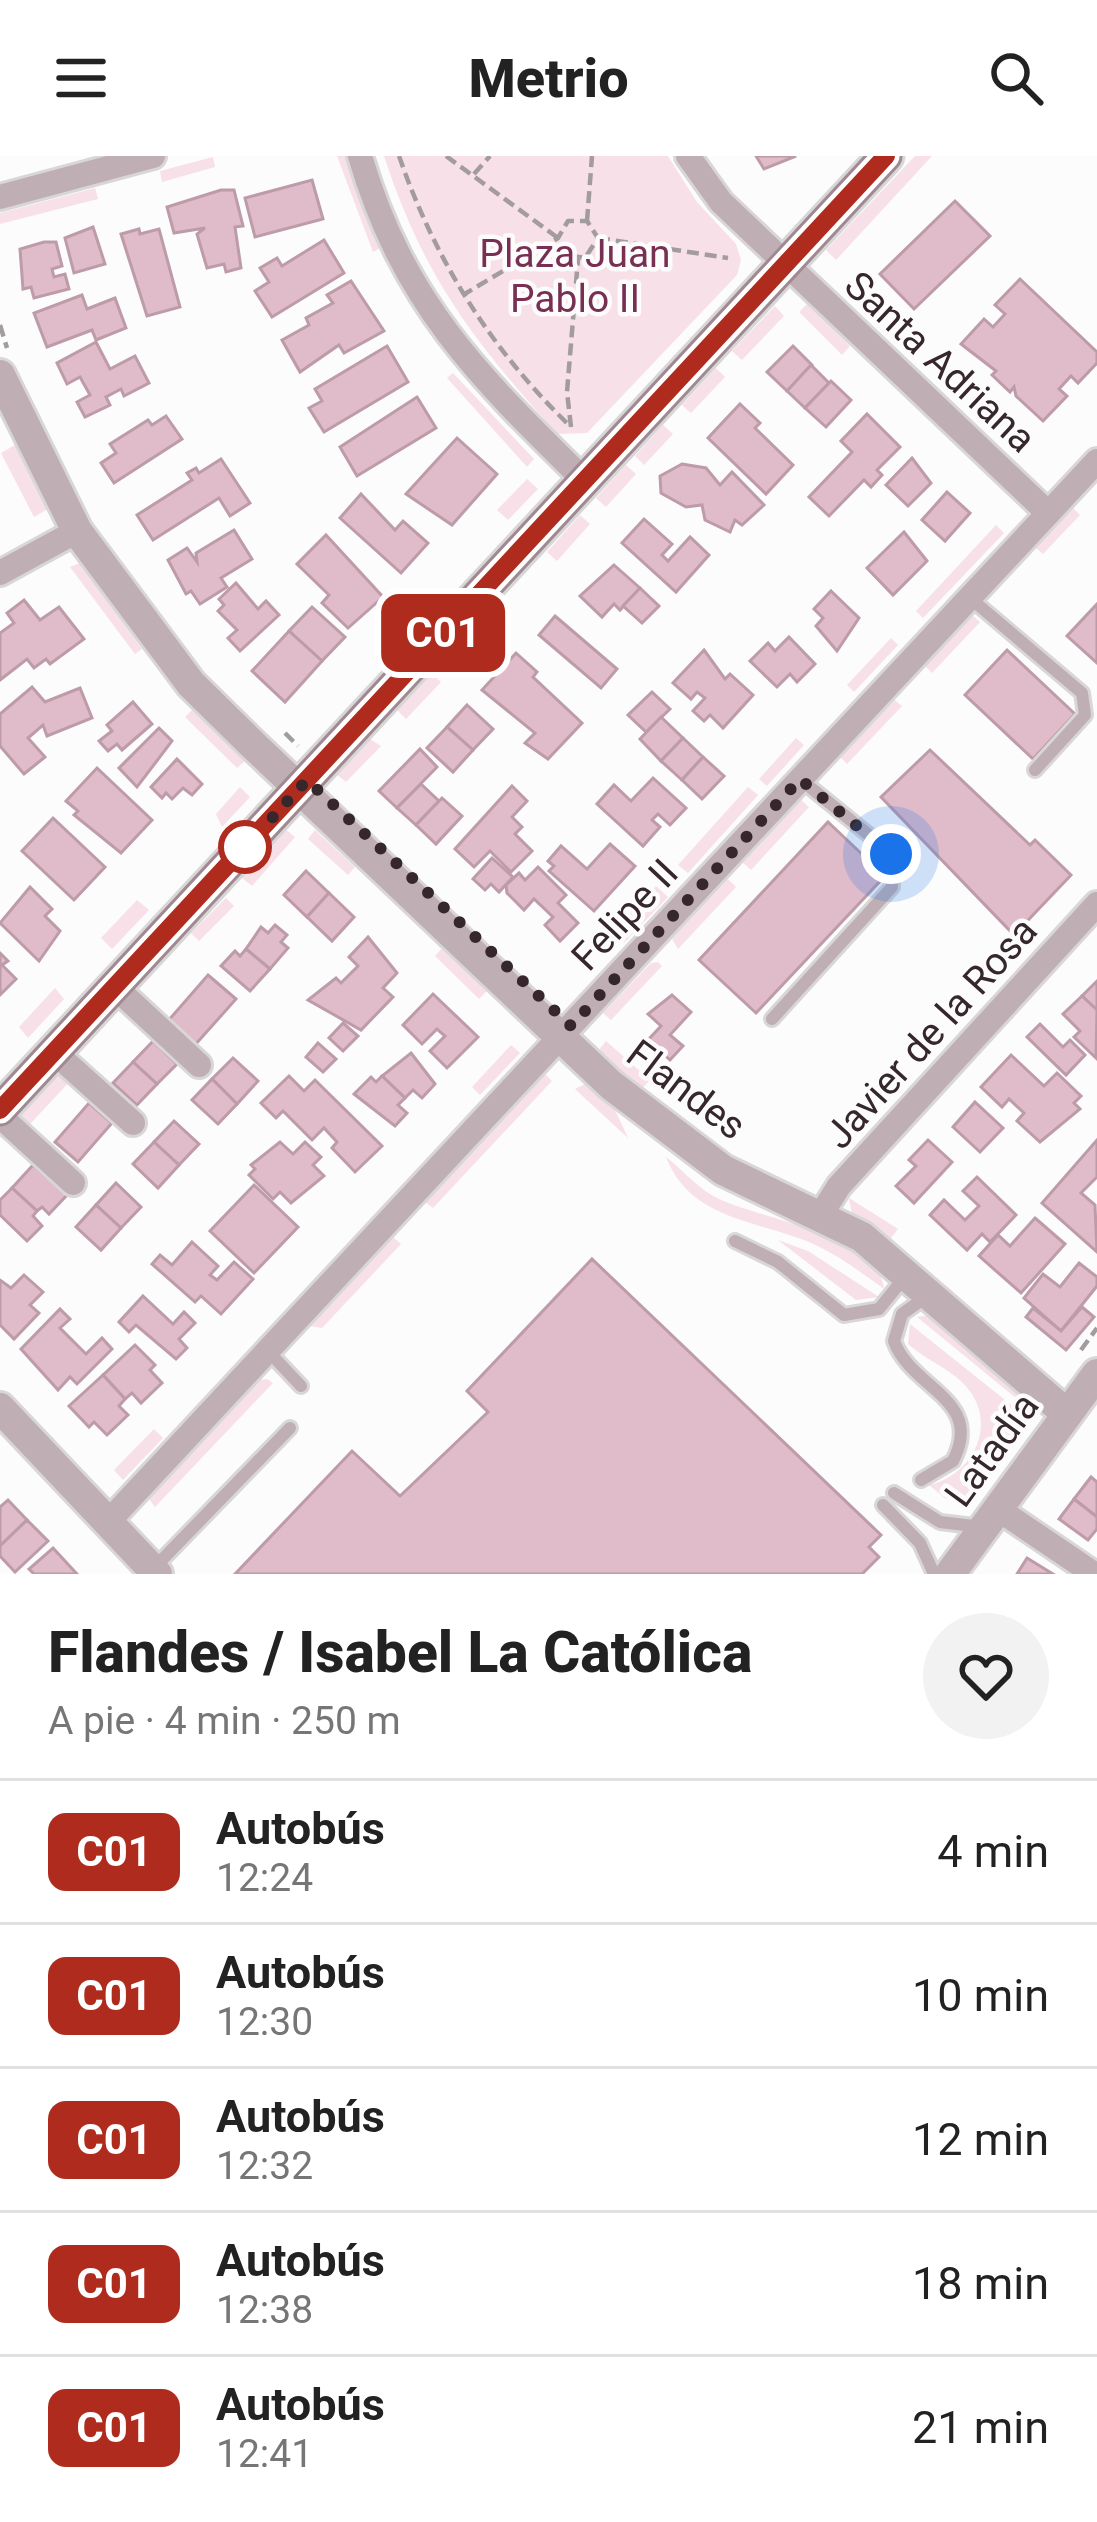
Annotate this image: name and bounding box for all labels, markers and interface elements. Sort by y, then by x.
icon: menu [48,45,114,111]
icon: search [983,45,1049,111]
text: Metrio [468,47,629,110]
park label: Plaza Juan Pablo II [479,231,671,322]
street label: Santa Adriana [835,262,1045,462]
line badge: C01 [374,594,512,672]
text: C01 [405,608,481,657]
unlabelled marker [220,822,270,872]
your location [861,824,921,884]
street label: Felipe II [562,850,688,980]
street label: Javier de la Rosa [815,908,1047,1158]
street label: Flandes [618,1031,754,1149]
street label: Latadía [935,1384,1049,1516]
button: heart [923,1613,1049,1739]
text: Flandes / Isabel La Católica [48,1619,752,1686]
text: A pie · 4 min · 250 m [48,1698,401,1744]
text: Autobús [216,1802,385,1855]
text: 4 min [937,1825,1049,1878]
text: C01 [76,1827,152,1876]
text: 12:24 [216,1855,313,1901]
text: Autobús [216,1946,385,1999]
text: 10 min [912,1969,1049,2022]
text: C01 [76,1971,152,2020]
text: 12:30 [216,1999,313,2045]
text: Autobús [216,2090,385,2143]
text: 12 min [912,2113,1049,2166]
text: C01 [76,2115,152,2164]
text: 12:32 [216,2143,313,2189]
text: Autobús [216,2234,385,2287]
text: 18 min [912,2257,1049,2310]
text: C01 [76,2259,152,2308]
text: 12:38 [216,2287,313,2333]
text: Autobús [216,2378,385,2431]
text: 21 min [912,2401,1049,2454]
text: C01 [76,2403,152,2452]
text: 12:41 [216,2431,313,2477]

